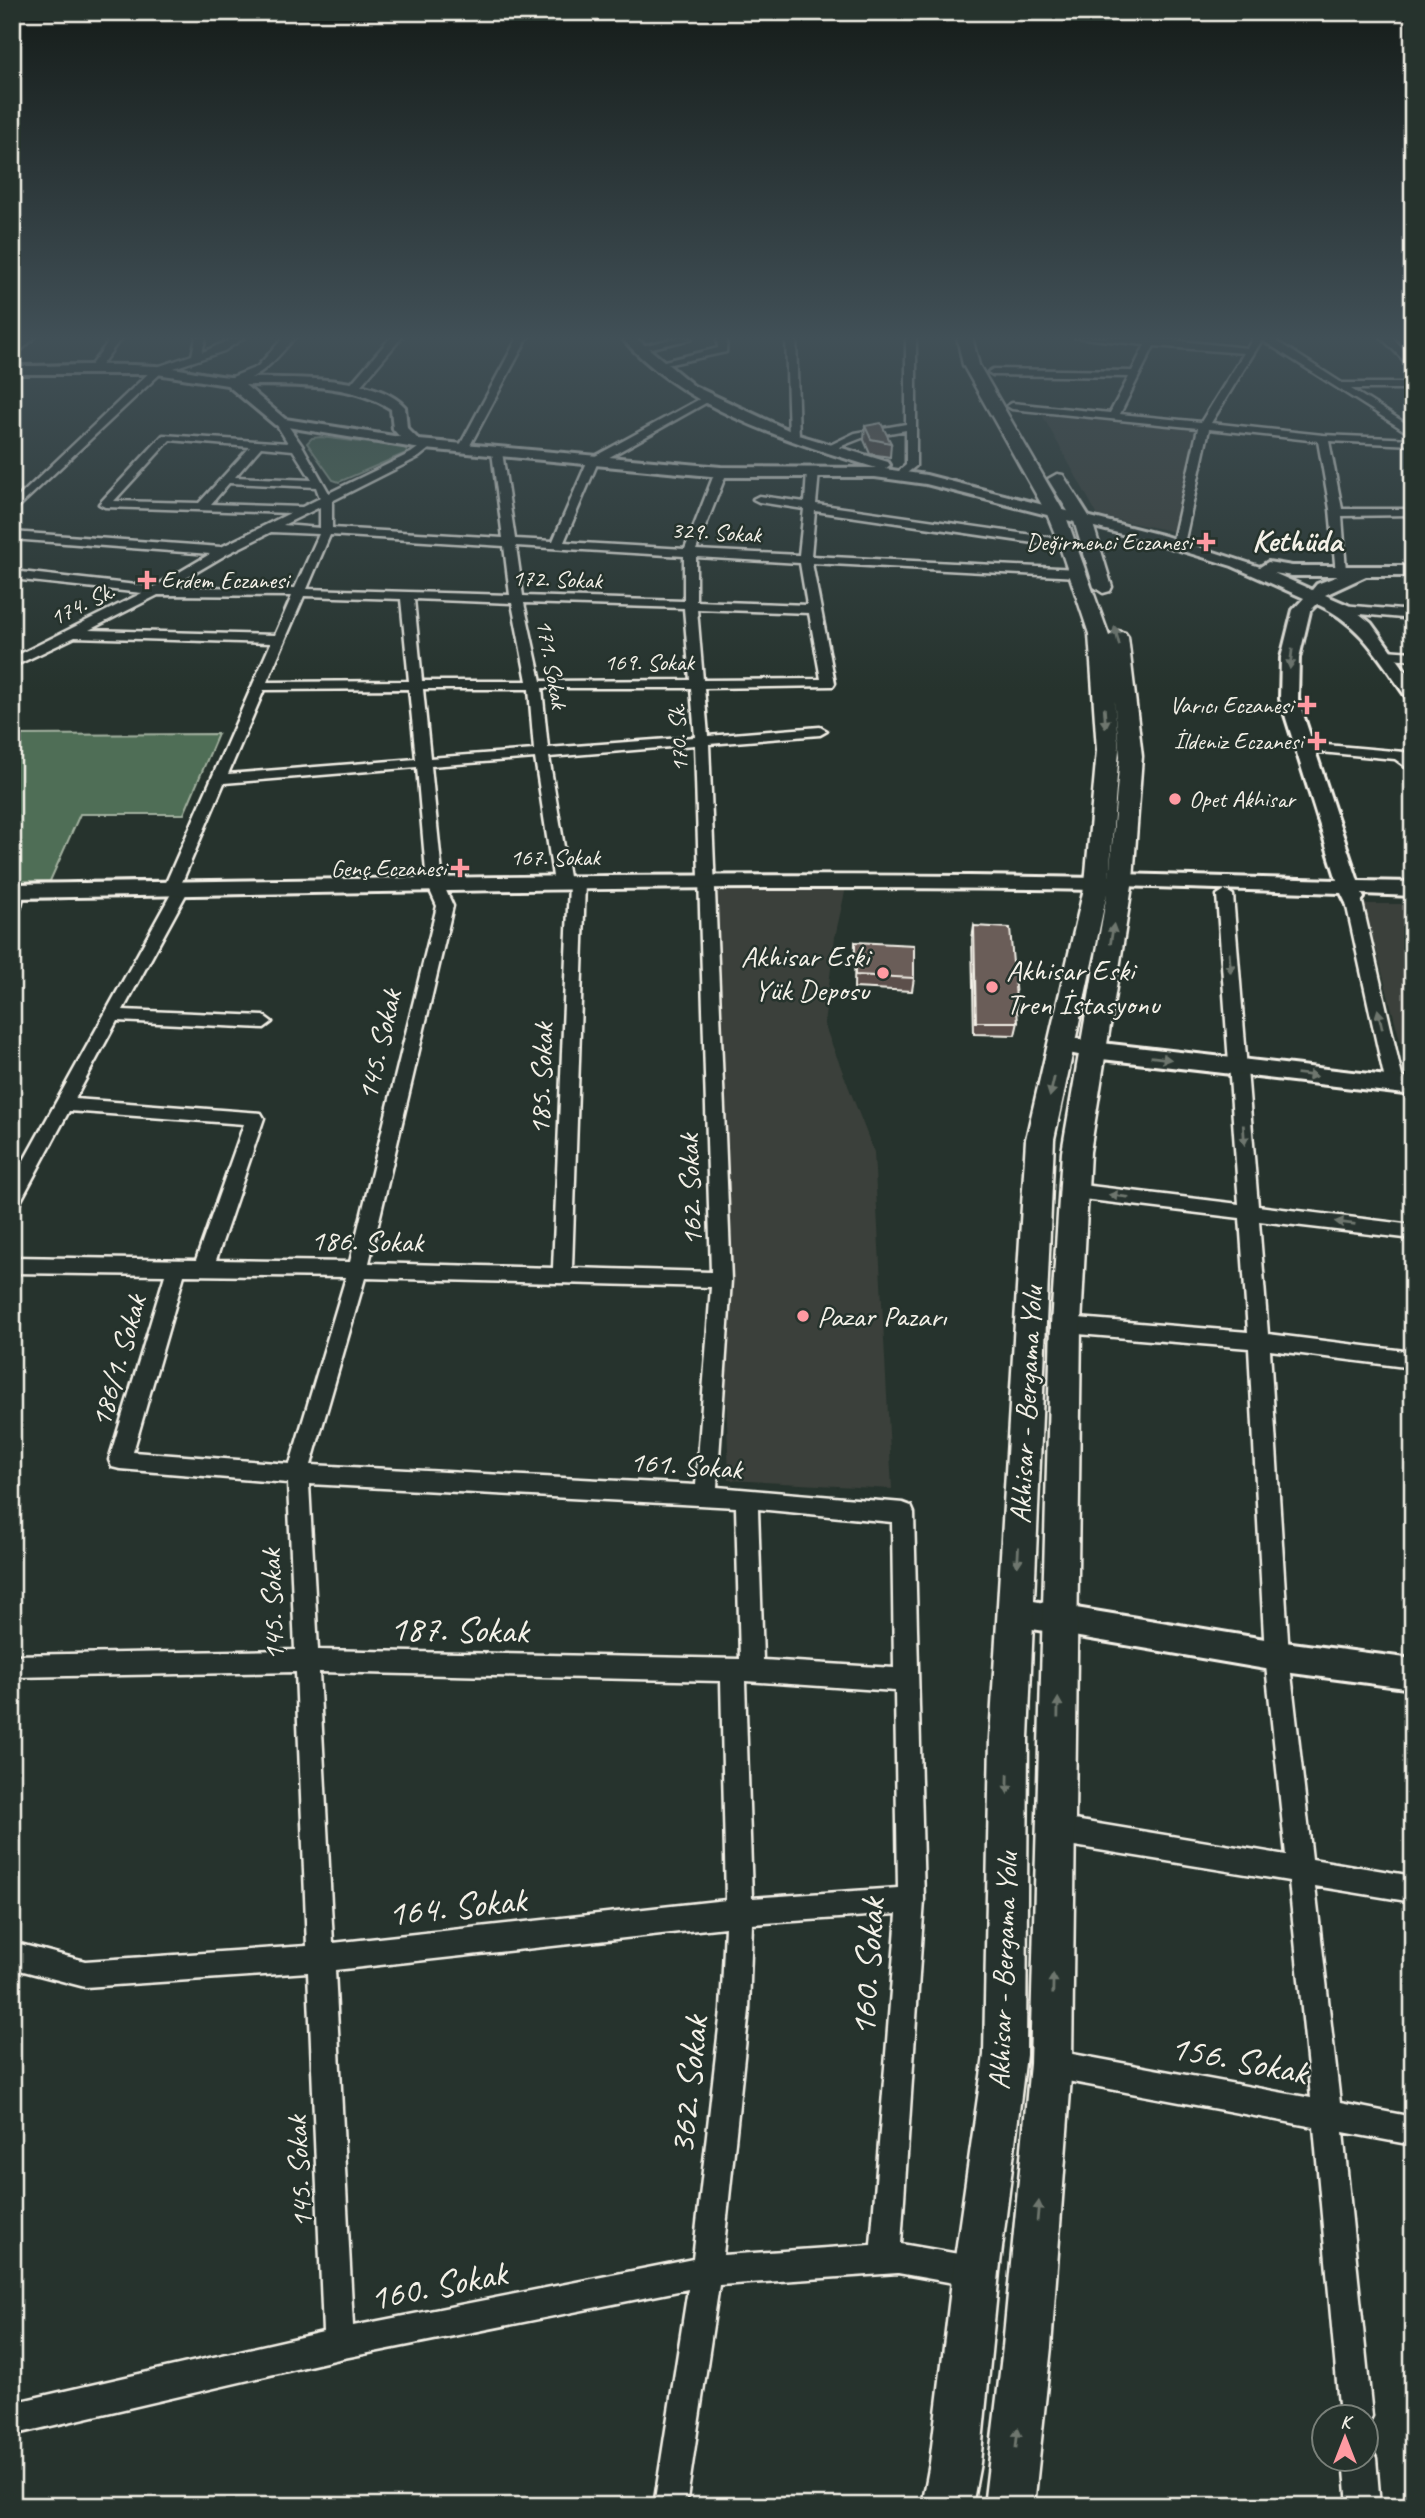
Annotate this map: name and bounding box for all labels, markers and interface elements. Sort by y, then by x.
street label: 329. Sokak [670,515,764,549]
district label: Kethüda [1252,520,1345,561]
place label: Değirmenci Eczanesi [1026,527,1196,557]
marker: Değirmenci Eczanesi [1198,534,1214,550]
street label: 172. Sokak [512,562,605,596]
place label: Erdem Eczanesi [161,565,291,595]
marker: Erdem Eczanesi [139,572,155,588]
street label: 174. Sk. [45,575,120,632]
street label: 171. Sokak [529,617,575,713]
one-way arrow [1111,624,1122,646]
street label: 169. Sokak [604,647,696,677]
one-way arrow [1285,648,1296,670]
place label: Varıcı Eczanesi [1169,690,1297,720]
marker: Varıcı Eczanesi [1299,697,1315,713]
street label: 170. Sk. [661,703,695,773]
one-way arrow [1100,707,1111,729]
place label: İldeniz Eczanesi [1174,726,1306,756]
marker: İldeniz Eczanesi [1309,733,1325,749]
place label: Opet Akhisar [1189,784,1297,814]
marker: Opet Akhisar [1167,791,1183,807]
street label: 167. Sokak [510,842,602,872]
place label: Genç Eczanesi [331,853,450,883]
marker: Genç Eczanesi [452,860,468,876]
one-way arrow [1107,923,1118,945]
place label: Akhisar Eski Yük Deposu [741,937,872,1009]
place label: Akhisar Eski Tren İstasyonu [1006,951,1161,1023]
one-way arrow [1225,952,1236,974]
marker: Akhisar Eski Yük Deposu [875,965,891,981]
marker: Akhisar Eski Tren İstasyonu [984,979,1000,995]
street label: 145. Sokak [348,984,411,1104]
one-way arrow [1375,1008,1386,1030]
street label: 185. Sokak [520,1020,562,1136]
one-way arrow [1150,1053,1172,1064]
one-way arrow [1296,1070,1318,1081]
one-way arrow [1046,1076,1057,1098]
one-way arrow [1239,1125,1250,1147]
street label: 162. Sokak [669,1131,711,1247]
one-way arrow [1108,1191,1130,1202]
one-way arrow [1334,1218,1356,1229]
street label: 186. Sokak [310,1221,426,1261]
street label: Akhisar - Bergama Yolu [1001,1283,1051,1525]
street label: 186/1. Sokak [81,1288,156,1432]
place label: Pazar Pazarı [817,1297,948,1335]
marker: Pazar Pazarı [795,1308,811,1324]
street label: 161. Sokak [629,1442,745,1488]
street label: 145. Sokak [251,1546,293,1662]
one-way arrow [1012,1546,1023,1568]
street label: 187. Sokak [389,1604,531,1654]
one-way arrow [1052,1697,1064,1719]
one-way arrow [1003,1774,1014,1796]
street label: Akhisar - Bergama Yolu [980,1850,1026,2091]
street label: 164. Sokak [386,1875,531,1937]
street label: 160. Sokak [839,1894,895,2038]
one-way arrow [1047,1973,1058,1995]
street label: 362. Sokak [657,2011,719,2156]
street label: 156. Sokak [1166,2023,1314,2096]
street label: 145. Sokak [277,2113,321,2229]
one-way arrow [1033,2200,1044,2222]
street label: 160. Sokak [365,2248,513,2321]
north arrow [1310,2402,1380,2472]
text: K [1340,2410,1354,2434]
one-way arrow [1012,2427,1023,2449]

